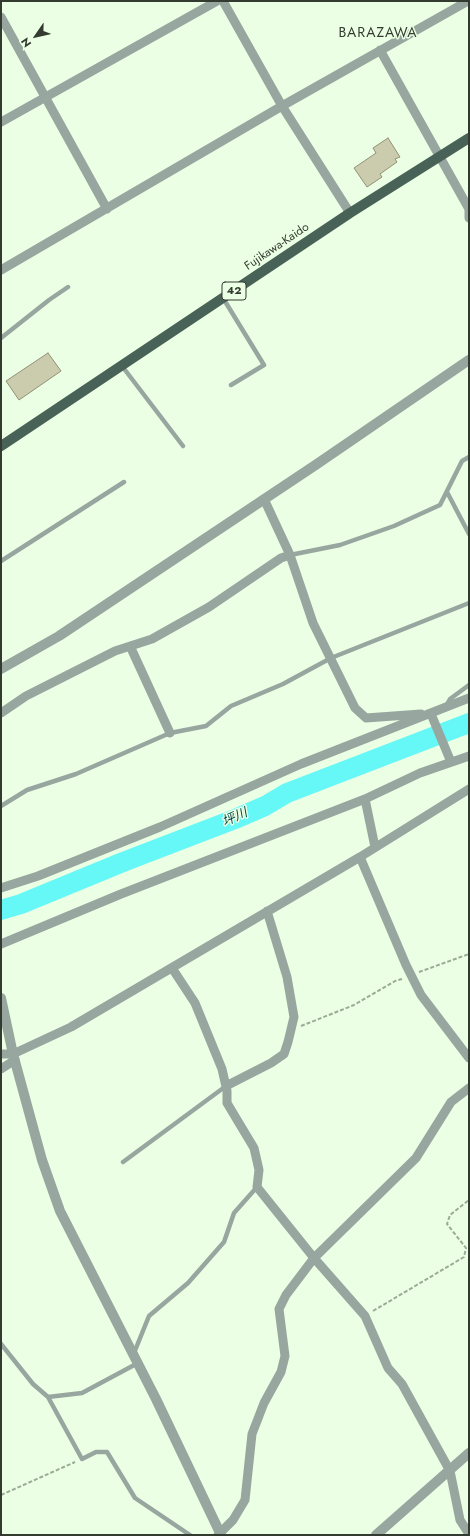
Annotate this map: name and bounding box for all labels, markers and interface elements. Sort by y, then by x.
north arrow [16,16,56,56]
district label: BARAZAWA [338,26,418,42]
text: N [17,35,35,51]
street label: Fujikawa-Kaido [242,220,312,274]
road number: 42 [222,282,246,300]
water label: 坪川 [220,806,250,830]

